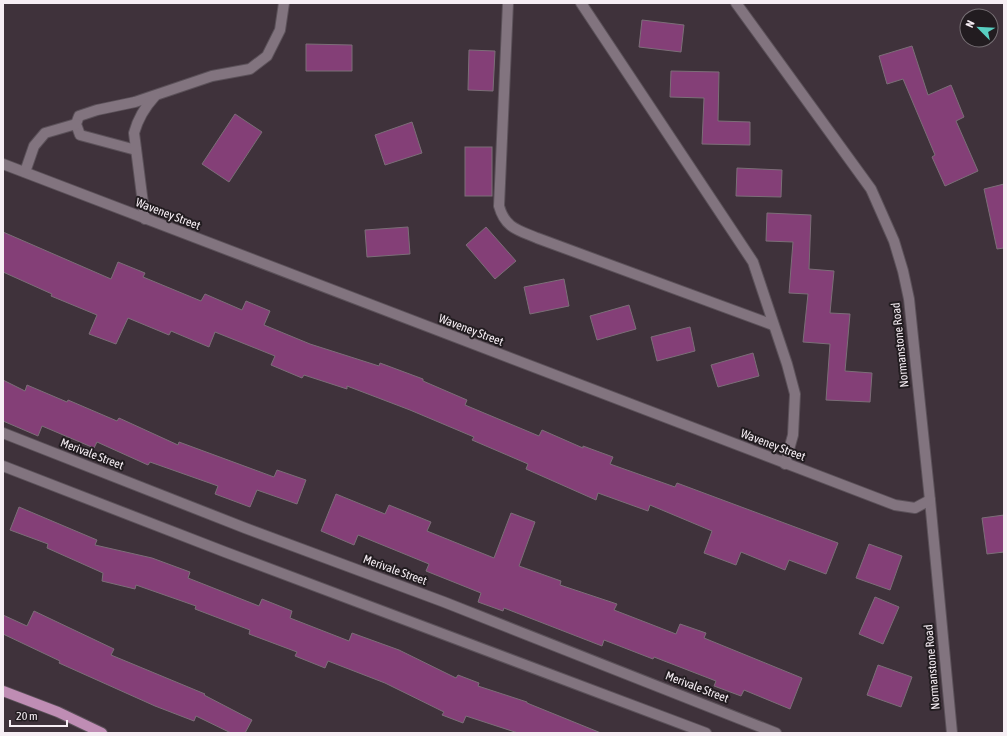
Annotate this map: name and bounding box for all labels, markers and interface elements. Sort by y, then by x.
north arrow [959,8,999,48]
text: N [963,19,977,29]
street label: Waveney Street [134,195,203,233]
street label: Normanstone Road [889,302,911,388]
street label: Waveney Street [437,311,506,349]
street label: Waveney Street [739,426,808,464]
street label: Merivale Street [58,436,126,473]
street label: Merivale Street [361,552,429,588]
street label: Normanstone Road [921,624,943,710]
street label: Merivale Street [663,669,731,706]
scale bar [10,702,67,728]
text: 20 m [16,709,38,723]

